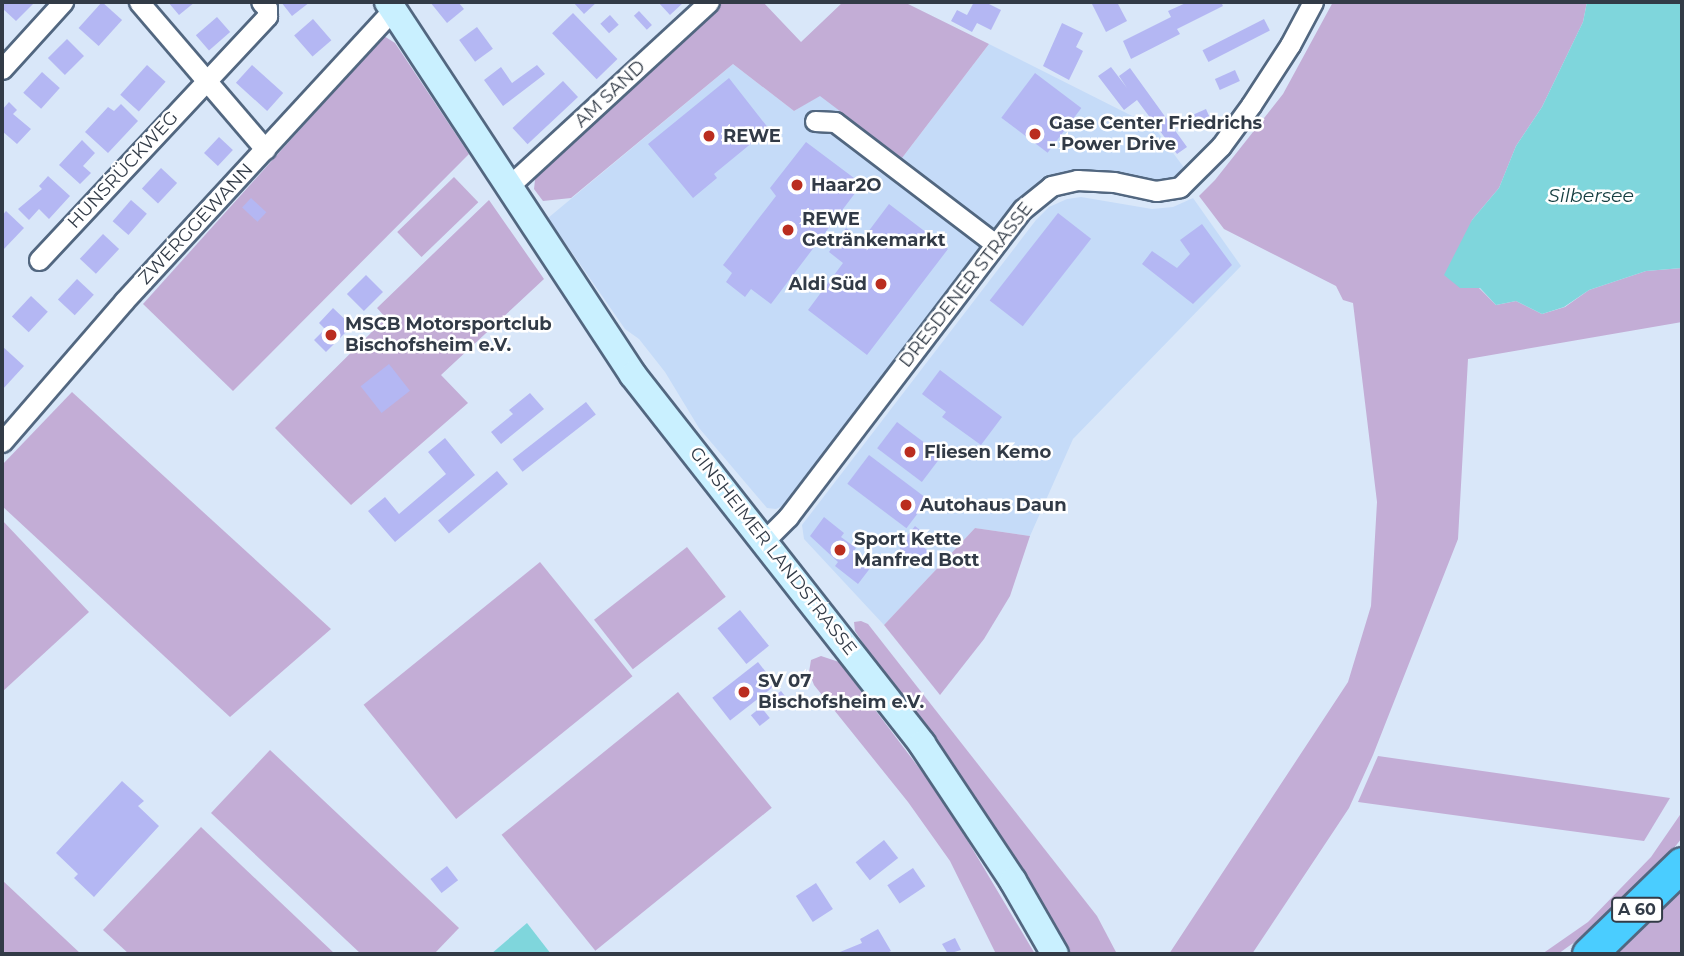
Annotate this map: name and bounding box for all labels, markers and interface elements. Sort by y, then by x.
street label: AM SAND [570,56,650,132]
street label: HUNSRÜCKWEG [63,107,183,233]
place label: Gase Center Friedrichs - Power Drive [1049,113,1262,156]
place label: REWE [723,125,781,147]
marker: Gase Center Friedrichs - Power Drive [1027,126,1043,142]
marker: REWE [701,128,717,144]
street label: ZWERGGEWANN [134,159,258,289]
place label: Haar2O [811,174,881,196]
marker: Haar2O [789,177,805,193]
water label: Silbersee [1548,185,1634,207]
street label: DRESDENER STRASSE [895,198,1037,372]
place label: REWE Getränkemarkt [802,209,946,252]
marker: REWE Getränkemarkt [780,222,796,238]
place label: Aldi Süd [789,273,867,295]
marker: Aldi Süd [873,276,889,292]
place label: MSCB Motorsportclub Bischofsheim e.V. [345,314,552,356]
marker: MSCB Motorsportclub Bischofsheim e.V. [323,327,339,343]
place label: Fliesen Kemo [924,441,1051,463]
street label: GINSHEIMER LANDSTRASSE [685,443,861,659]
marker: Fliesen Kemo [902,444,918,460]
place label: Autohaus Daun [920,494,1067,516]
marker: Autohaus Daun [898,497,914,513]
place label: Sport Kette Manfred Bott [854,529,979,572]
marker: Sport Kette Manfred Bott [832,542,848,558]
place label: SV 07 Bischofsheim e.V. [758,671,924,714]
marker: SV 07 Bischofsheim e.V. [736,684,752,700]
road number: A 60 [1611,898,1663,922]

